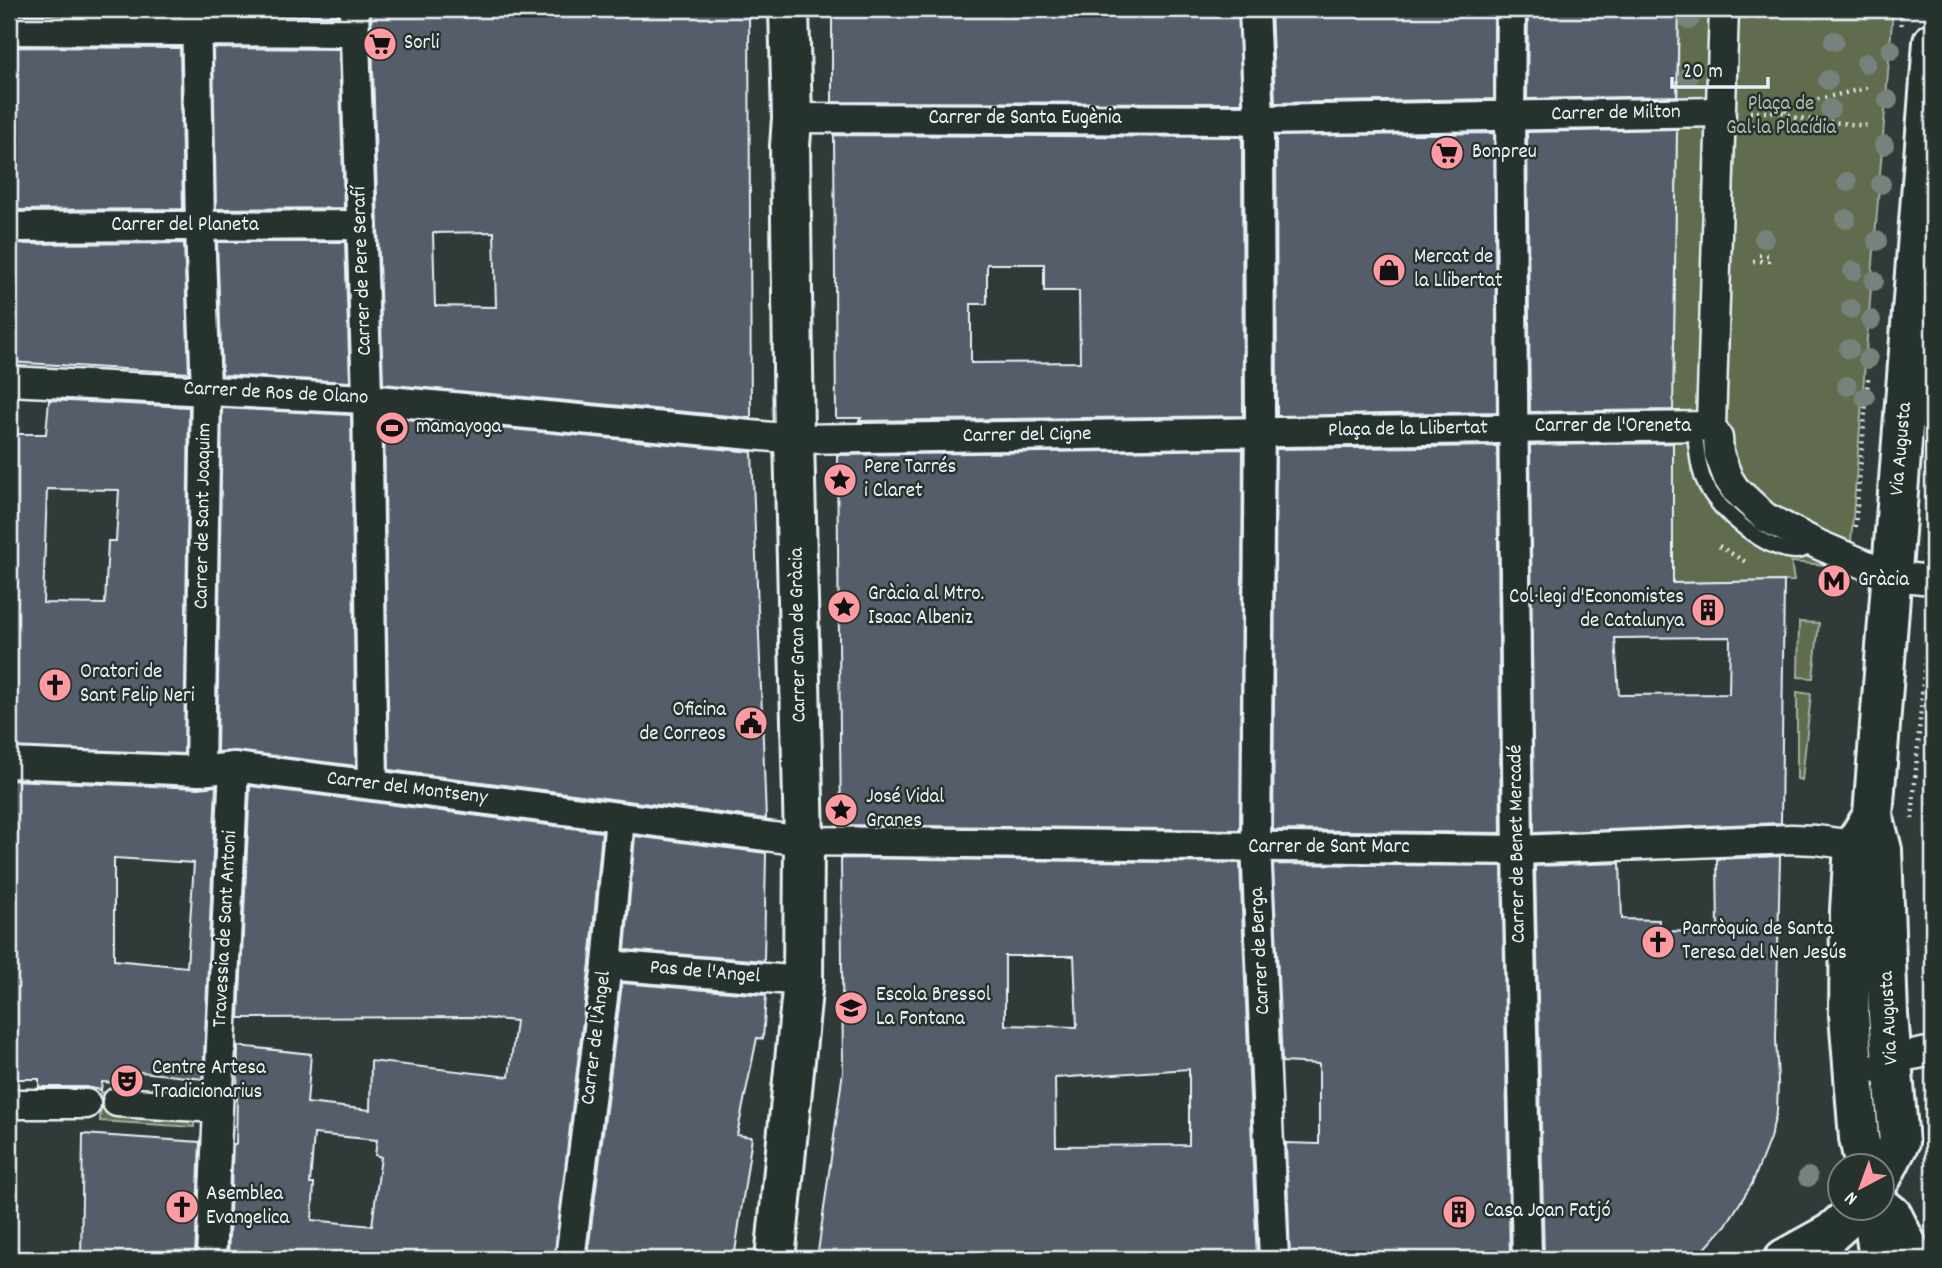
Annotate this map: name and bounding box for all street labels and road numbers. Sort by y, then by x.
street label: Carrer de Milton [1551,98,1681,130]
street label: Carrer de Santa Eugènia [929,104,1123,134]
street label: Carrer de Pere Serafí [345,184,381,356]
street label: Carrer del Planeta [111,211,260,241]
street label: Carrer de Ros de Olano [183,374,369,414]
street label: Via Augusta [1883,400,1921,497]
street label: Carrer de l'Oreneta [1535,412,1692,442]
street label: Plaça de la Llibertat [1328,414,1488,446]
street label: Carrer del Cigne [962,420,1092,452]
street label: Carrer de Sant Joaquim [187,423,221,609]
street label: Carrer Gran de Gràcia [782,546,816,723]
street label: Carrer de Benet Mercadé [1501,744,1535,944]
street label: Carrer del Montseny [325,764,490,814]
street label: Travessia de Sant Antoni [206,830,246,1028]
street label: Carrer de Sant Marc [1248,833,1410,863]
street label: Carrer de Berga [1243,885,1279,1015]
street label: Pas de l'Angel [649,953,761,993]
street label: Carrer de l'Àngel [574,969,620,1107]
street label: Via Augusta [1873,969,1907,1066]

